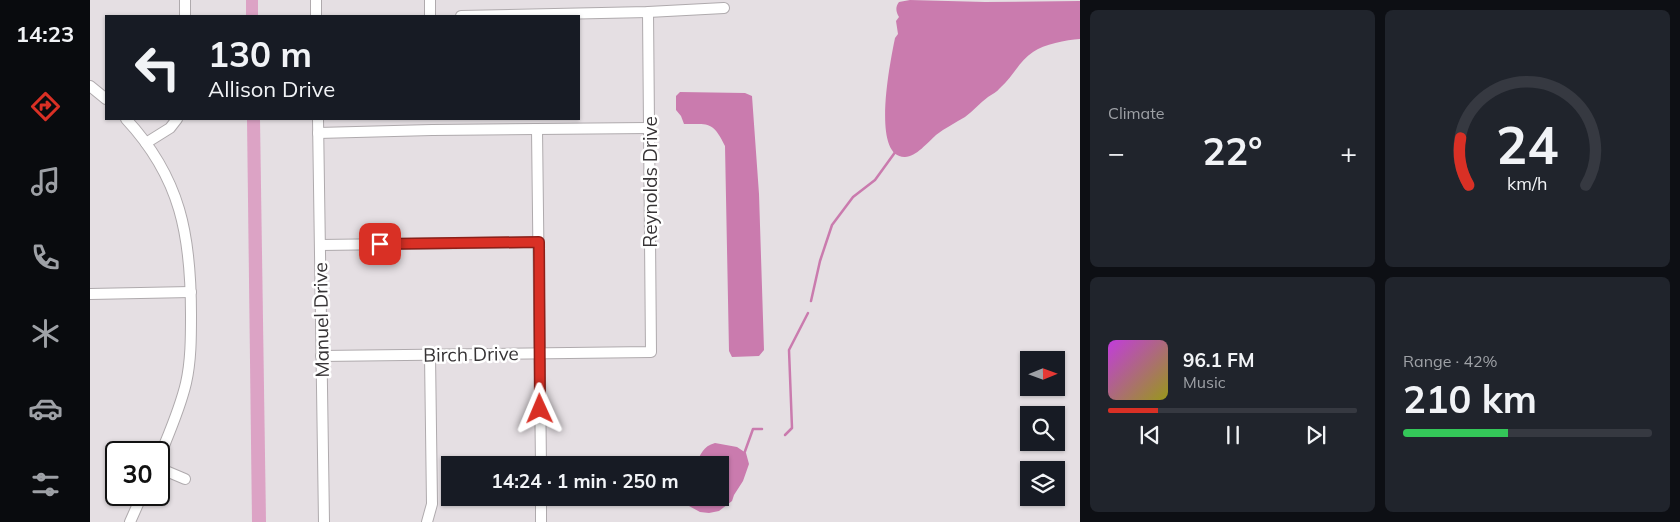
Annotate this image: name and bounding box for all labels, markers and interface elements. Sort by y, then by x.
text: 14:23 [16,20,74,48]
text: 130 m [208,32,312,76]
icon: left [125,35,190,100]
text: Allison Drive [208,75,335,103]
icon: directions [28,89,63,124]
text: Climate [1108,103,1164,123]
text: 24 [1496,112,1559,177]
street label: Reynolds Drive [638,116,662,248]
text: 22° [1202,127,1263,175]
text: − [1108,135,1125,170]
text: + [1340,135,1357,170]
icon: music [28,164,63,199]
text: km/h [1507,172,1548,194]
pin [359,223,401,265]
icon: arrive [366,230,394,258]
icon: phone [28,240,63,275]
street label: Manuel Drive [308,262,334,378]
icon: climate [28,316,63,351]
street label: Birch Drive [423,341,519,367]
text: 96.1 FM [1183,348,1255,372]
north arrow [1020,351,1065,396]
map controls [1020,351,1065,506]
text: Range · 42% [1403,351,1498,371]
text: Music [1183,372,1226,392]
text: 210 km [1403,375,1537,423]
position arrow [513,382,565,434]
icon: car [28,391,63,426]
button: search [1020,406,1065,451]
icon: previous [1136,421,1164,449]
icon: pause [1219,421,1247,449]
icon: next [1302,421,1330,449]
speed limit sign: 30 [105,441,170,506]
button: layers [1020,461,1065,506]
icon: filters [28,467,63,502]
text: 14:24 · 1 min · 250 m [491,469,679,493]

